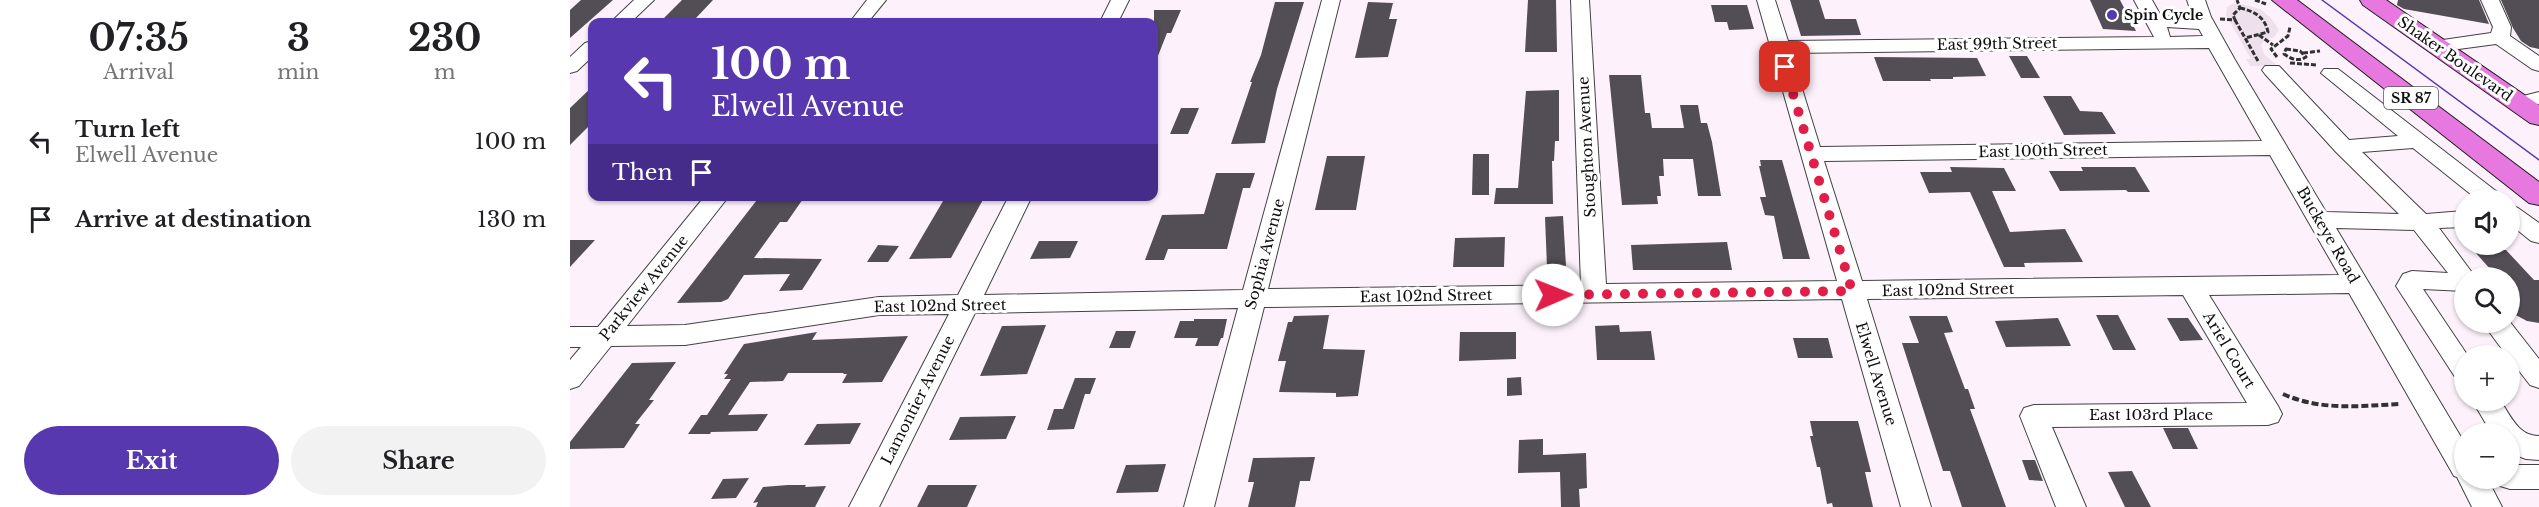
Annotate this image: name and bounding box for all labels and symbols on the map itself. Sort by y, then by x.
place label: Spin Cycle [2124,6,2203,24]
marker: Spin Cycle [2105,8,2119,22]
street label: Shaker Boulevard [2394,12,2516,105]
street label: East 99th Street [1936,33,2058,54]
pin [1759,41,1810,92]
street label: Stoughton Avenue [1573,76,1600,218]
road number: SR 87 [2384,87,2438,109]
street label: East 100th Street [1978,140,2108,161]
street label: Buckeye Road [2293,183,2364,287]
street label: Sophia Avenue [1241,196,1288,311]
street label: Parkview Avenue [595,231,692,344]
position arrow [1521,263,1585,327]
street label: East 102nd Street [1882,279,2015,300]
street label: East 102nd Street [1360,285,1493,306]
street label: East 102nd Street [874,295,1007,316]
street label: Ariel Court [2199,307,2260,392]
street label: Elwell Avenue [1852,320,1901,428]
street label: Lamontier Avenue [877,332,958,468]
street label: East 103rd Place [2089,405,2213,424]

